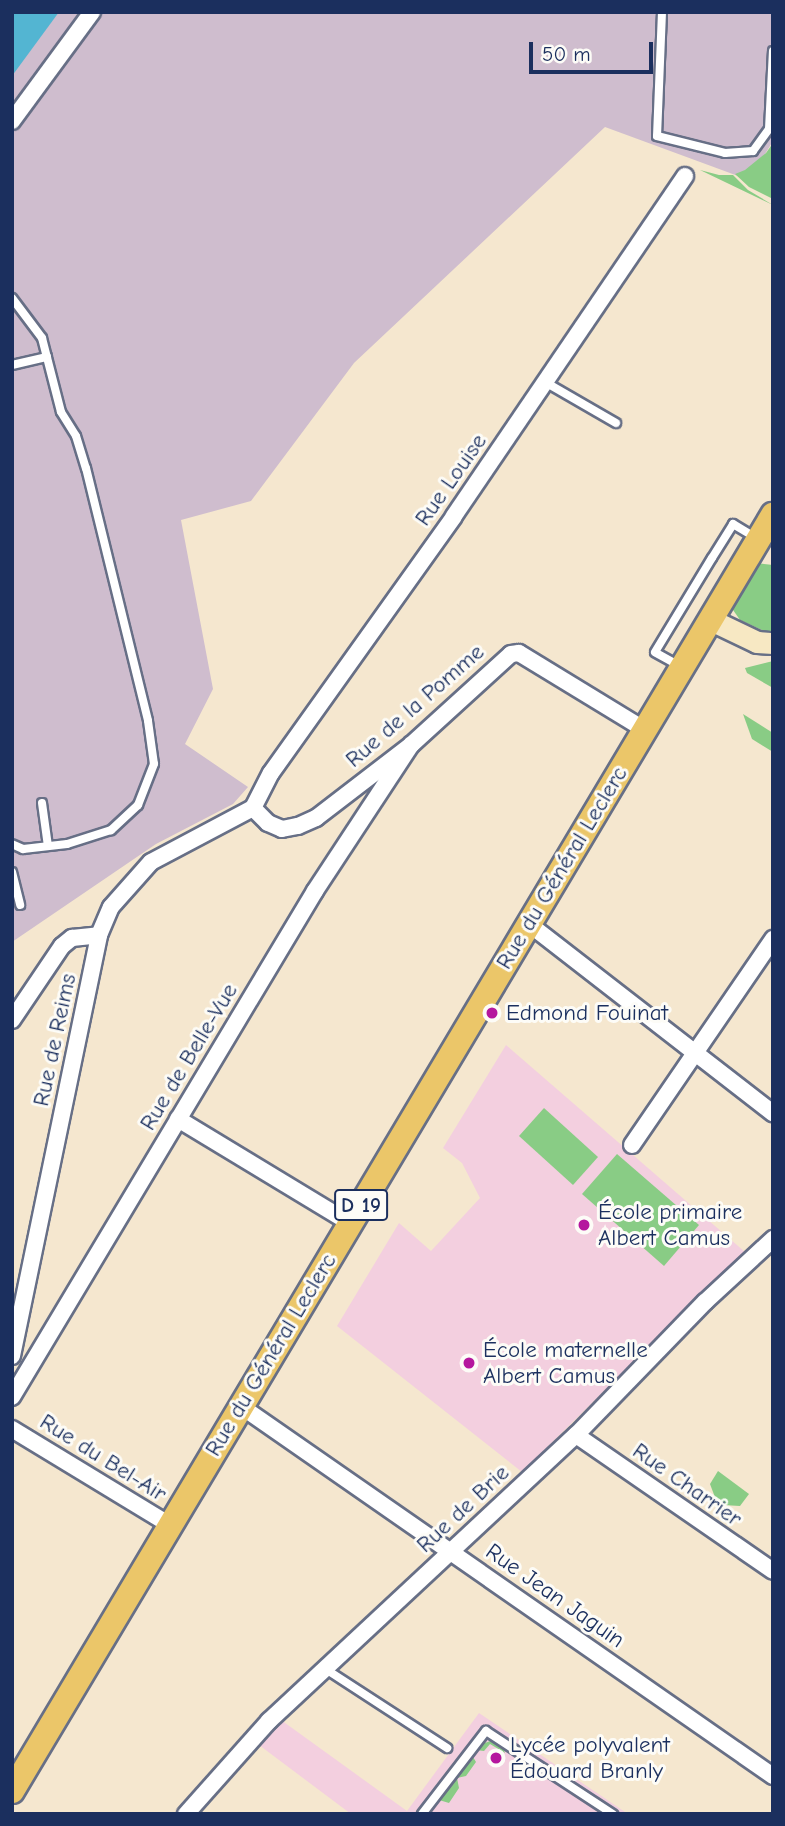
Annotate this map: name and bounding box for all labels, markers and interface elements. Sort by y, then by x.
scale bar [533,28,657,72]
text: 50 m [542,42,591,66]
street label: Rue Louise [409,429,493,531]
street label: Rue de la Pomme [340,638,490,774]
street label: Rue du Général Leclerc [491,762,633,974]
street label: Rue de Reims [27,971,83,1109]
street label: Rue de Belle-Vue [134,978,244,1136]
place label: Edmond Fouinat [506,999,668,1027]
marker: Edmond Fouinat [484,1005,500,1021]
road number: D 19 [333,1188,389,1222]
place label: École primaire Albert Camus [598,1198,742,1252]
marker: École primaire Albert Camus [576,1217,592,1233]
street label: Rue du Général Leclerc [200,1249,342,1461]
place label: École maternelle Albert Camus [483,1336,648,1390]
marker: École maternelle Albert Camus [461,1355,477,1371]
street label: Rue du Bel-Air [35,1408,171,1508]
street label: Rue Charrier [627,1437,747,1533]
street label: Rue de Brie [411,1459,515,1559]
street label: Rue Jean Jaguin [480,1538,630,1654]
place label: Lycée polyvalent Édouard Branly [510,1731,670,1785]
marker: Lycée polyvalent Édouard Branly [488,1750,504,1766]

